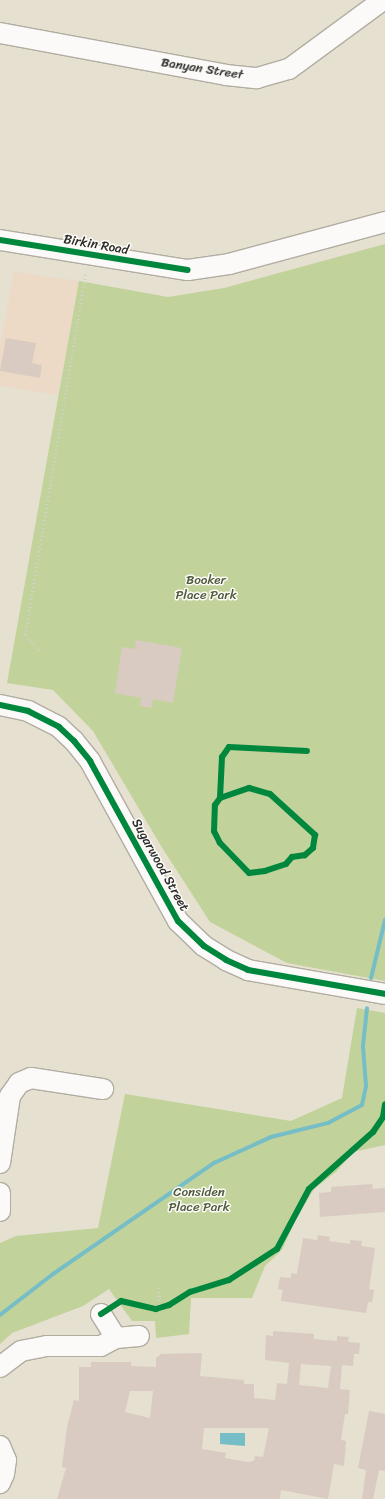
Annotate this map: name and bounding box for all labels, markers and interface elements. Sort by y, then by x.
street label: Banyan Street [160,55,244,83]
street label: Birkin Road [62,232,130,258]
park label: Booker Place Park [175,573,237,604]
street label: Sugarwood Street [128,816,192,914]
park label: Considen Place Park [168,1185,230,1216]

